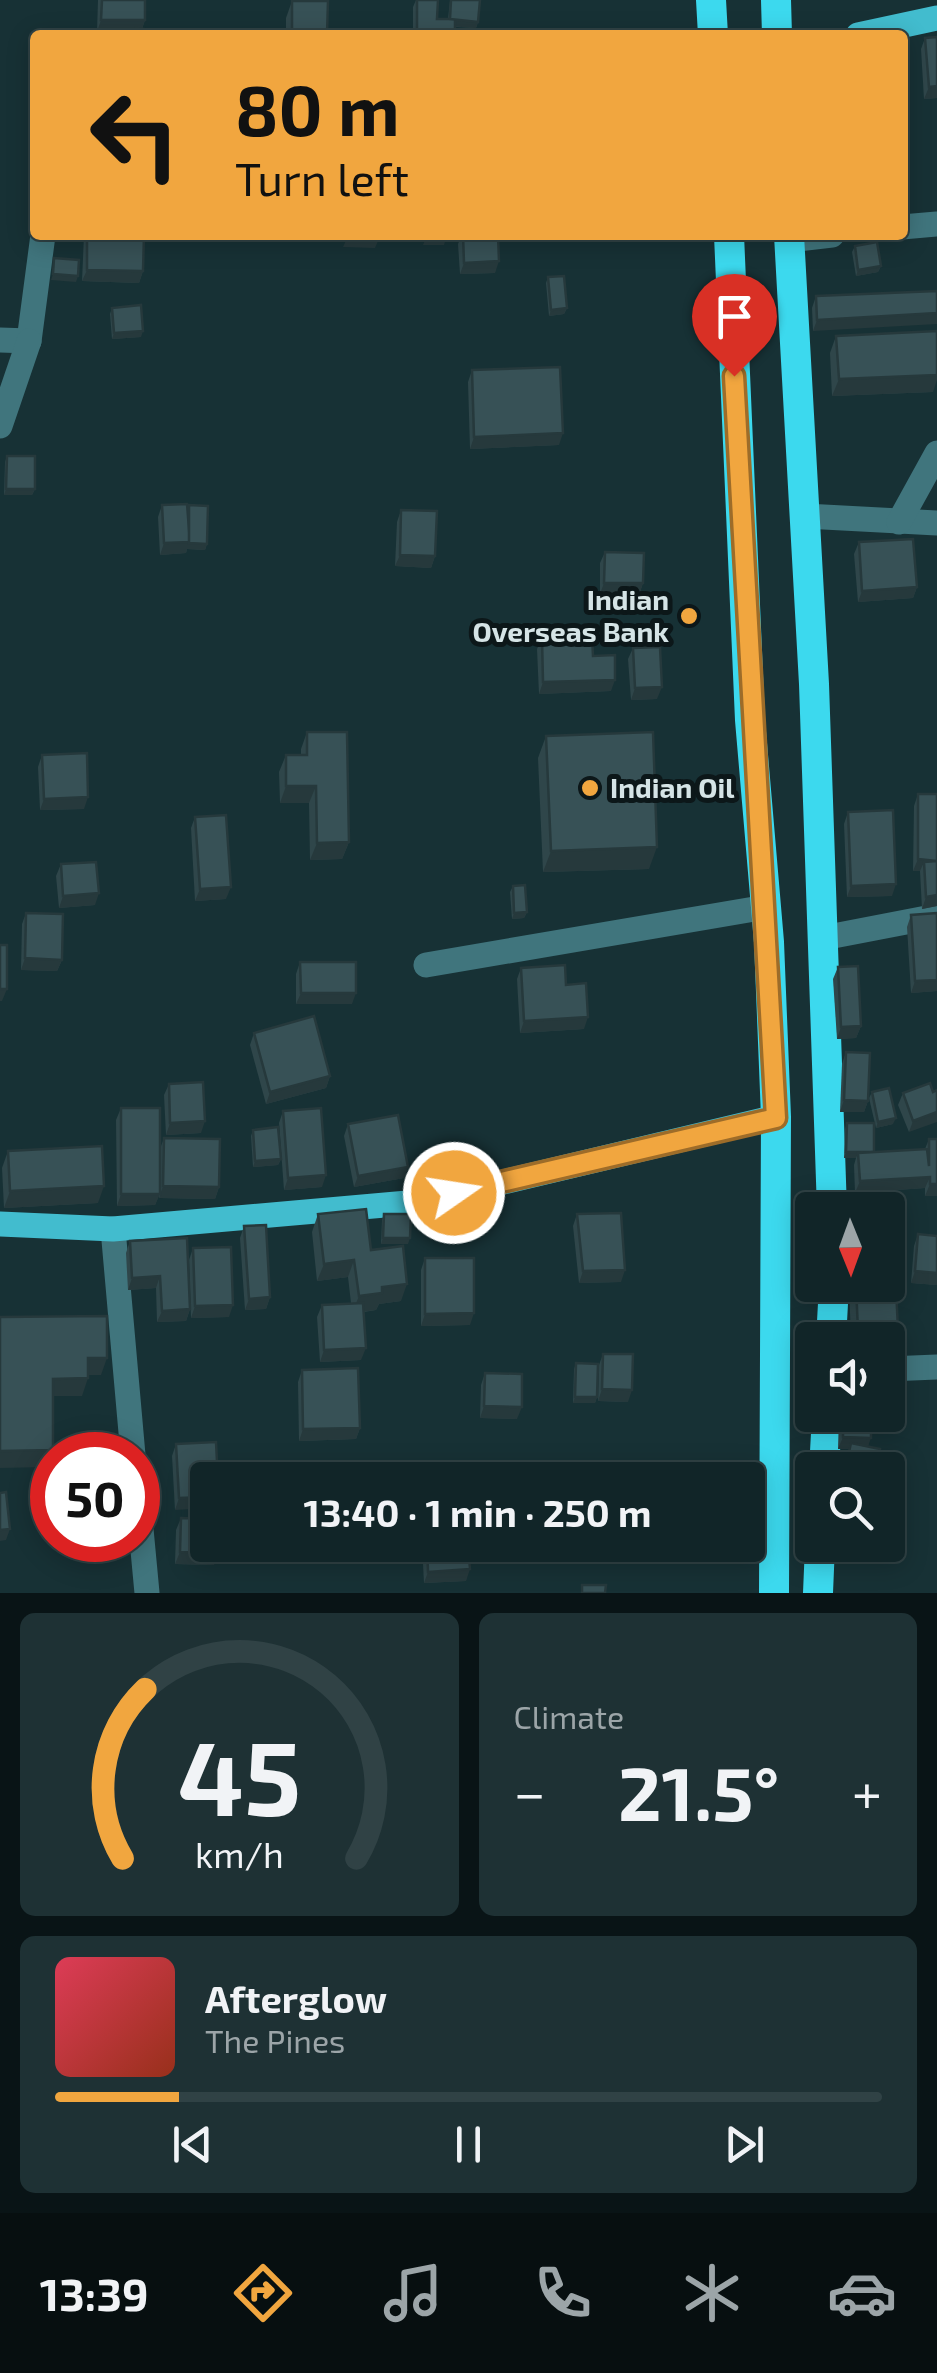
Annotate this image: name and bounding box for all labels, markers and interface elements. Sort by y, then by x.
text: 80 m [235,66,400,150]
icon: left [70,70,200,200]
text: Turn left [235,151,409,205]
pin [692,274,777,377]
icon: arrive [707,289,762,344]
place label: Indian Overseas Bank [472,582,669,648]
marker: Indian Overseas Bank [678,605,700,627]
place label: Indian Oil [610,770,735,804]
marker: Indian Oil [579,777,601,799]
position arrow [402,1141,506,1245]
north arrow [795,1192,905,1302]
map controls [795,1192,905,1562]
button: sound [795,1322,905,1432]
speed limit sign: 50 [30,1432,160,1562]
button: search [795,1452,905,1562]
text: 13:40 · 1 min · 250 m [304,1489,651,1535]
text: Climate [514,1697,624,1735]
text: 45 [177,1712,301,1837]
text: 21.5° [618,1746,779,1836]
text: − [514,1758,546,1824]
text: + [852,1758,882,1824]
text: km/h [195,1832,284,1875]
text: Afterglow [205,1975,387,2021]
text: The Pines [205,2021,345,2059]
icon: previous [165,2117,220,2172]
icon: pause [441,2117,496,2172]
icon: next [717,2117,772,2172]
icon: directions [228,2258,298,2328]
icon: music [378,2258,448,2328]
icon: phone [528,2258,598,2328]
icon: climate [677,2258,747,2328]
icon: car [827,2258,897,2328]
text: 13:39 [40,2266,148,2320]

